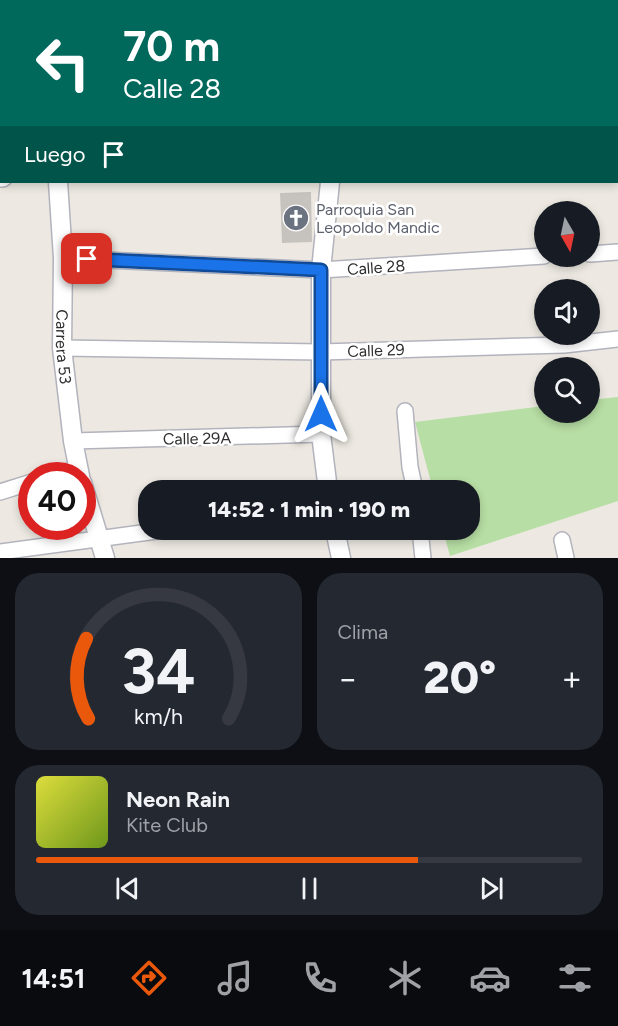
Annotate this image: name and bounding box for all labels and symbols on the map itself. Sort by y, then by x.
place label: Parroquia San Leopoldo Mandic [316,200,440,237]
north arrow [534,201,600,267]
church icon: Parroquia San Leopoldo Mandic [281,203,311,233]
pin [61,233,112,284]
street label: Calle 28 [346,256,406,279]
street label: Carrera 53 [52,309,75,385]
street label: Calle 29 [347,340,405,361]
position arrow [289,382,353,446]
street label: Calle 29A [163,428,231,449]
speed limit sign: 40 [18,462,96,540]

